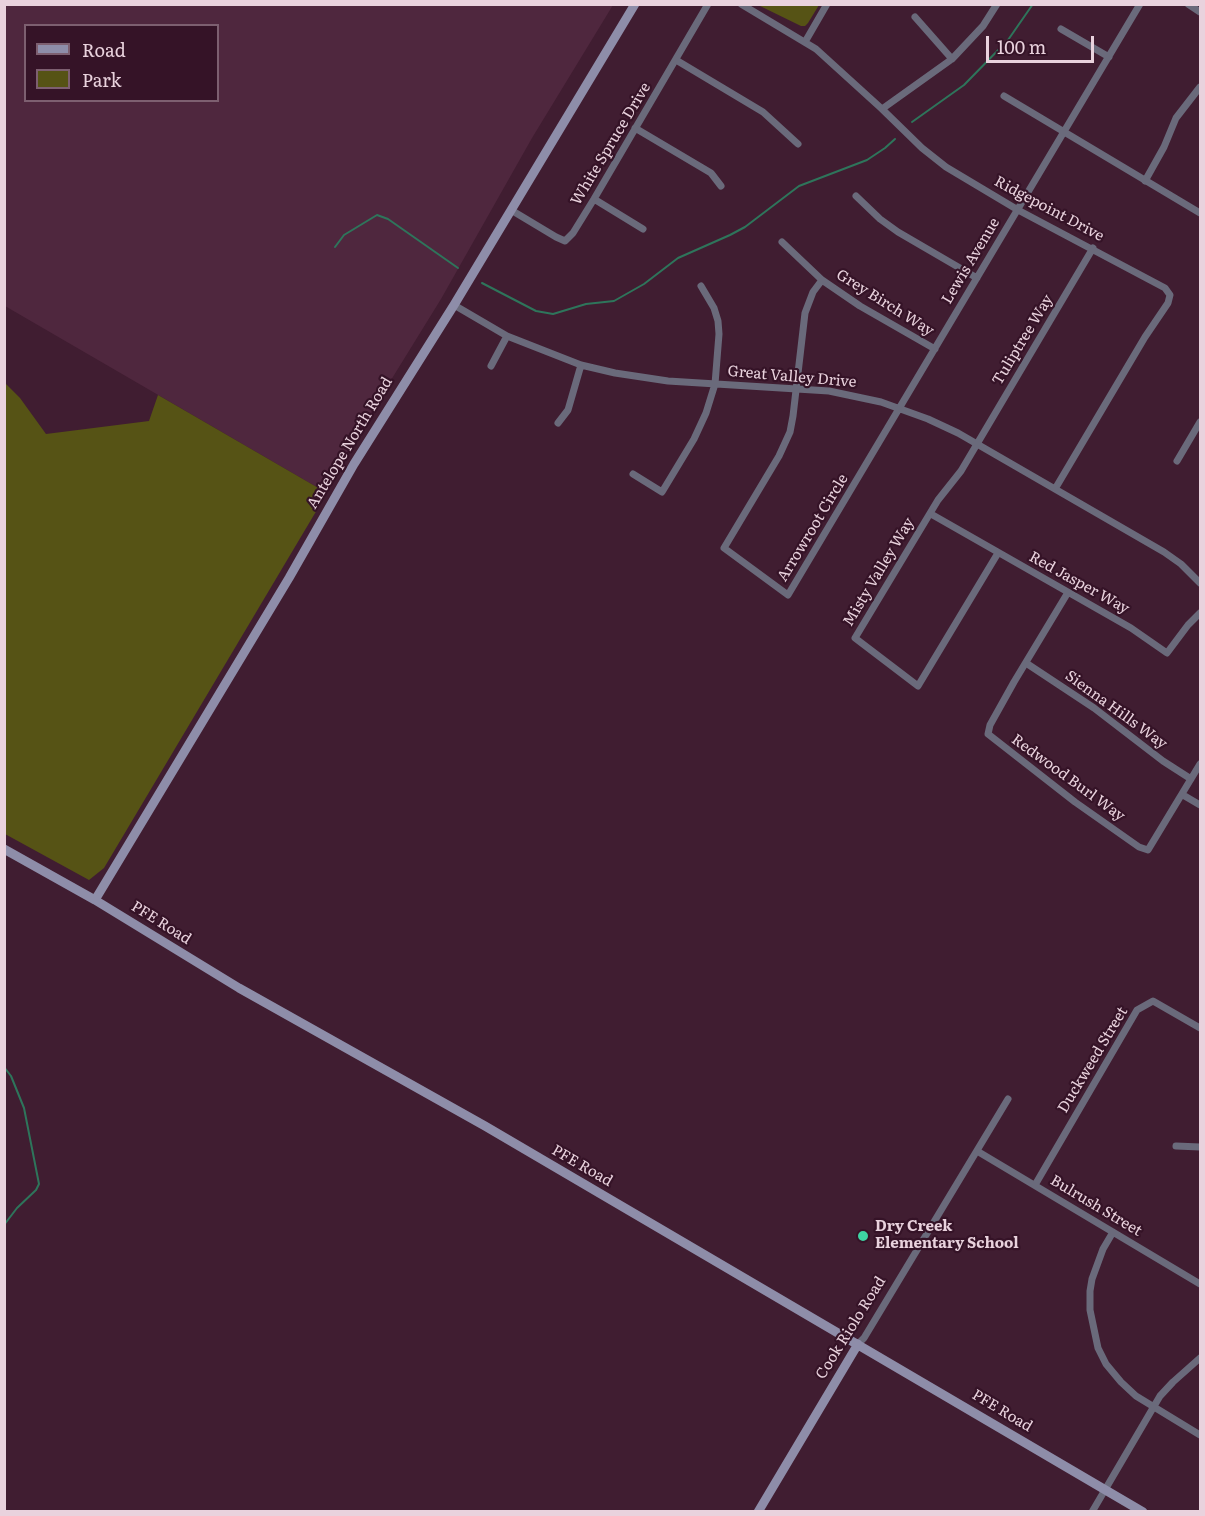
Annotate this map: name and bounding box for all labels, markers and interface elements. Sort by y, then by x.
legend [24,24,219,102]
scale bar [989,24,1097,62]
text: 100 m [997,33,1046,60]
text: Road [82,36,126,63]
text: Park [82,66,121,93]
street label: White Spruce Drive [567,79,655,209]
street label: Ridgepoint Drive [991,172,1107,246]
street label: Lewis Avenue [938,215,1004,307]
street label: Grey Birch Way [833,266,937,340]
street label: Tuliptree Way [989,291,1057,389]
street label: Great Valley Drive [727,362,857,392]
street label: Antelope North Road [304,374,396,512]
street label: Arrowroot Circle [774,471,852,585]
street label: Misty Valley Way [840,514,918,630]
street label: Red Jasper Way [1026,548,1132,618]
street label: Sienna Hills Way [1061,667,1171,753]
street label: Redwood Burl Way [1008,731,1128,825]
street label: PFE Road [128,898,194,948]
street label: Duckweed Street [1054,1004,1132,1116]
street label: PFE Road [548,1141,616,1191]
street label: Bulrush Street [1047,1172,1145,1240]
place label: Dry Creek Elementary School [875,1218,1019,1253]
marker: Dry Creek Elementary School [856,1229,870,1243]
street label: Cook Riolo Road [812,1273,890,1383]
street label: PFE Road [969,1386,1035,1436]

